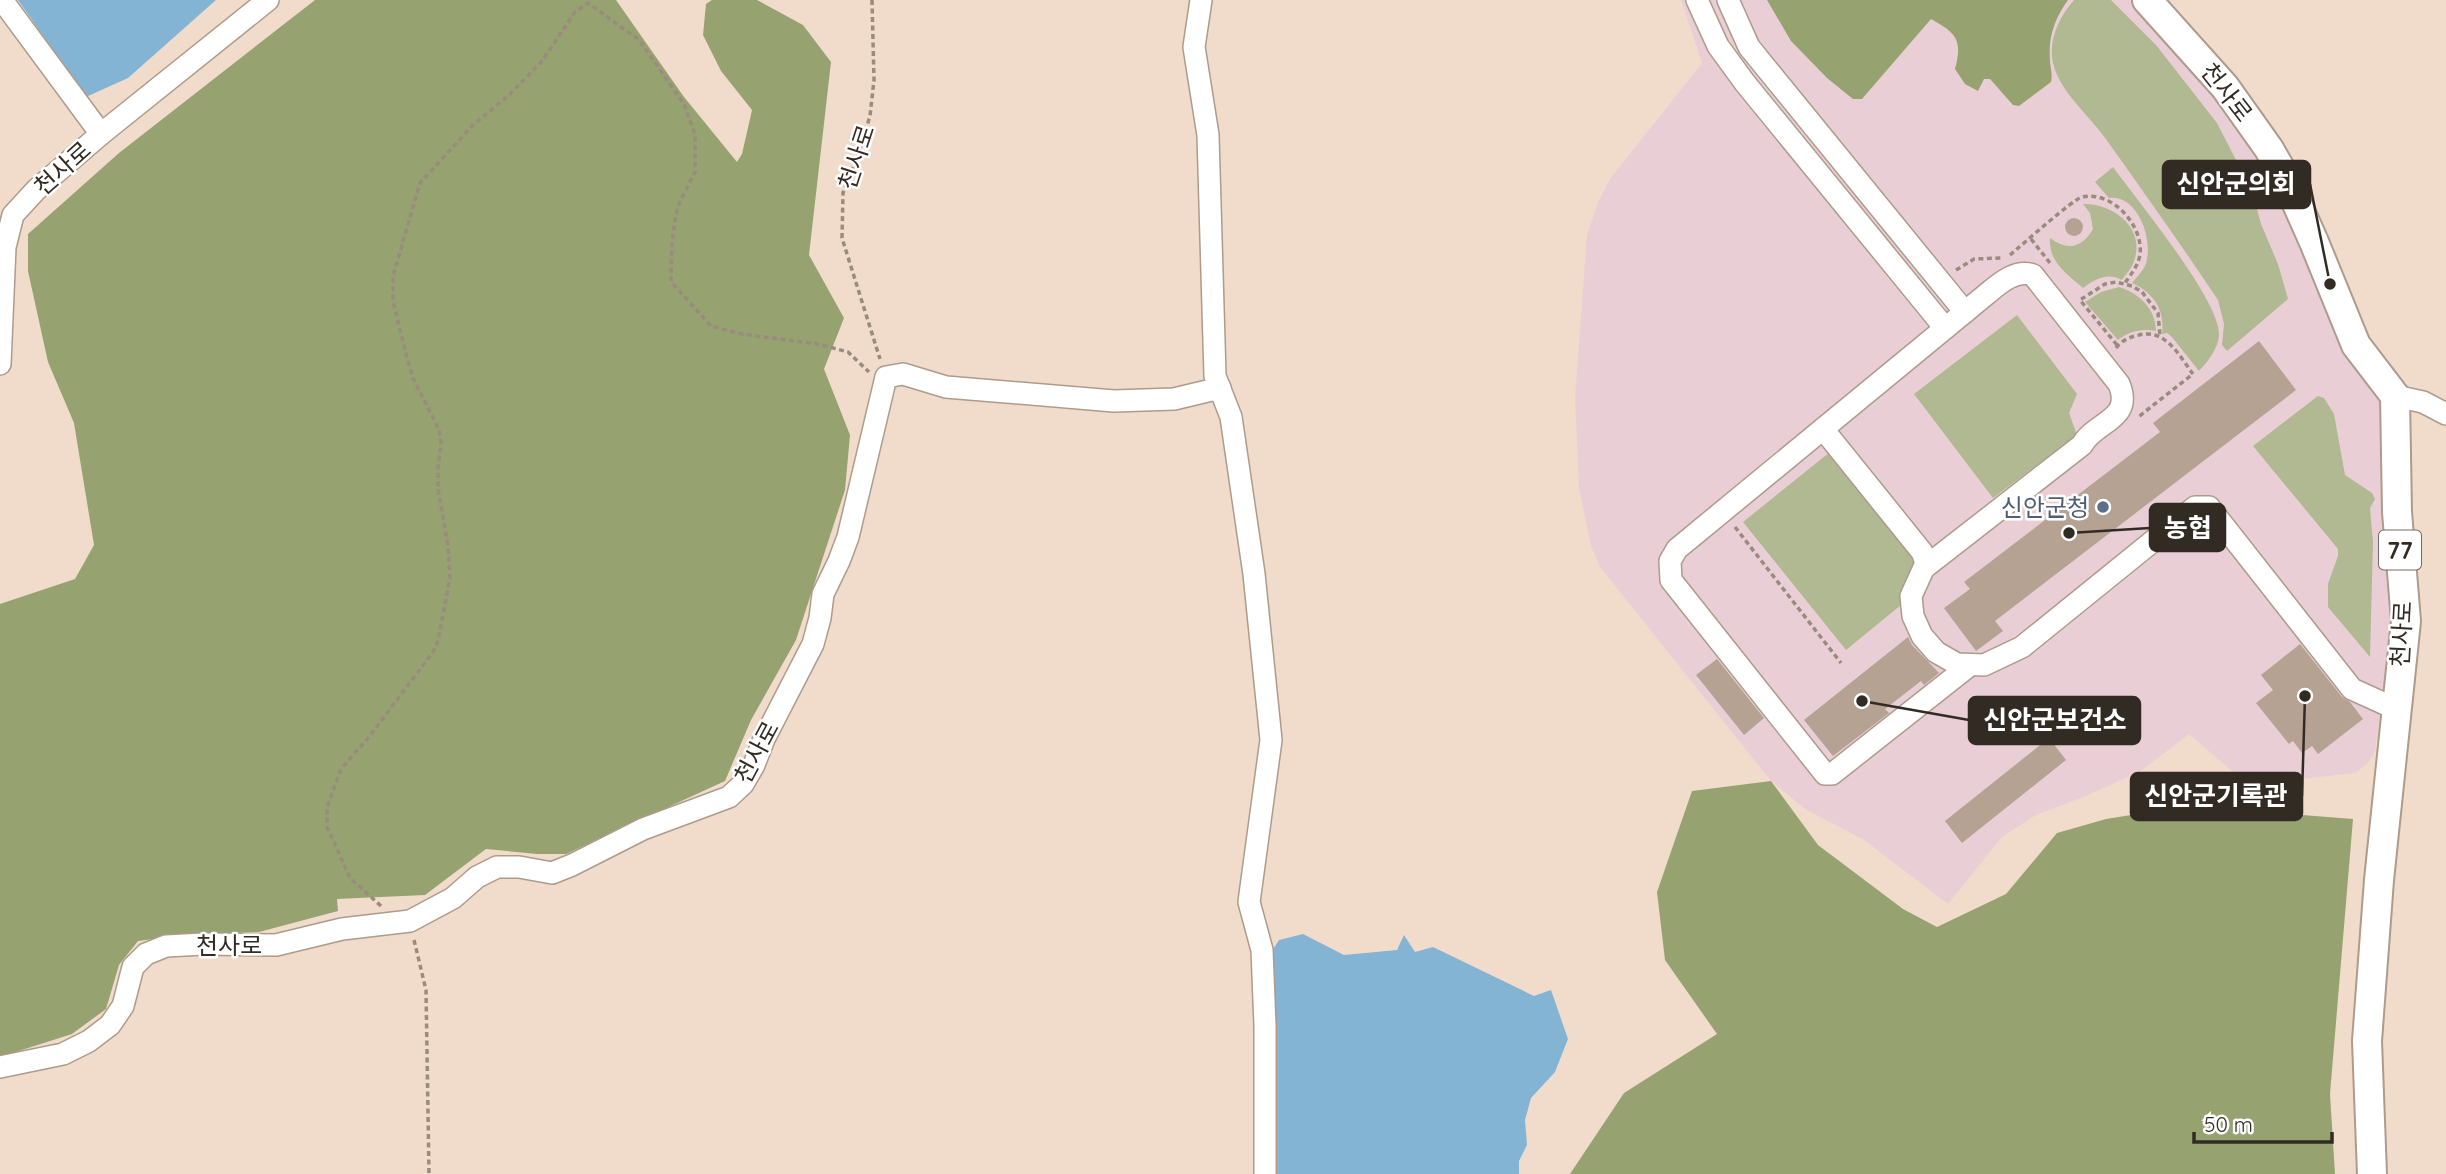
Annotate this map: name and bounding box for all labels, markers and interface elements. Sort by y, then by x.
street label: 천사로 [2195,57,2259,127]
street label: 천사로 [831,121,881,193]
street label: 천사로 [27,135,97,201]
callout: 신안군의회 [2163,161,2310,208]
text: 신안군의회 [2176,167,2296,200]
place label: 신안군청 [2001,492,2089,522]
marker: 신안군청 [2095,499,2111,515]
callout: 농협 [2150,504,2225,551]
text: 농협 [2164,511,2212,544]
road number: 77 [2379,530,2421,570]
street label: 천사로 [2384,600,2418,668]
callout: 신안군보건소 [1969,697,2140,744]
text: 신안군보건소 [1983,703,2127,736]
street label: 천사로 [727,716,785,788]
callout: 신안군기록관 [2131,773,2302,820]
text: 신안군기록관 [2144,779,2288,812]
street label: 천사로 [196,930,262,960]
scale bar [2194,1100,2332,1144]
text: 50 m [2204,1111,2253,1137]

